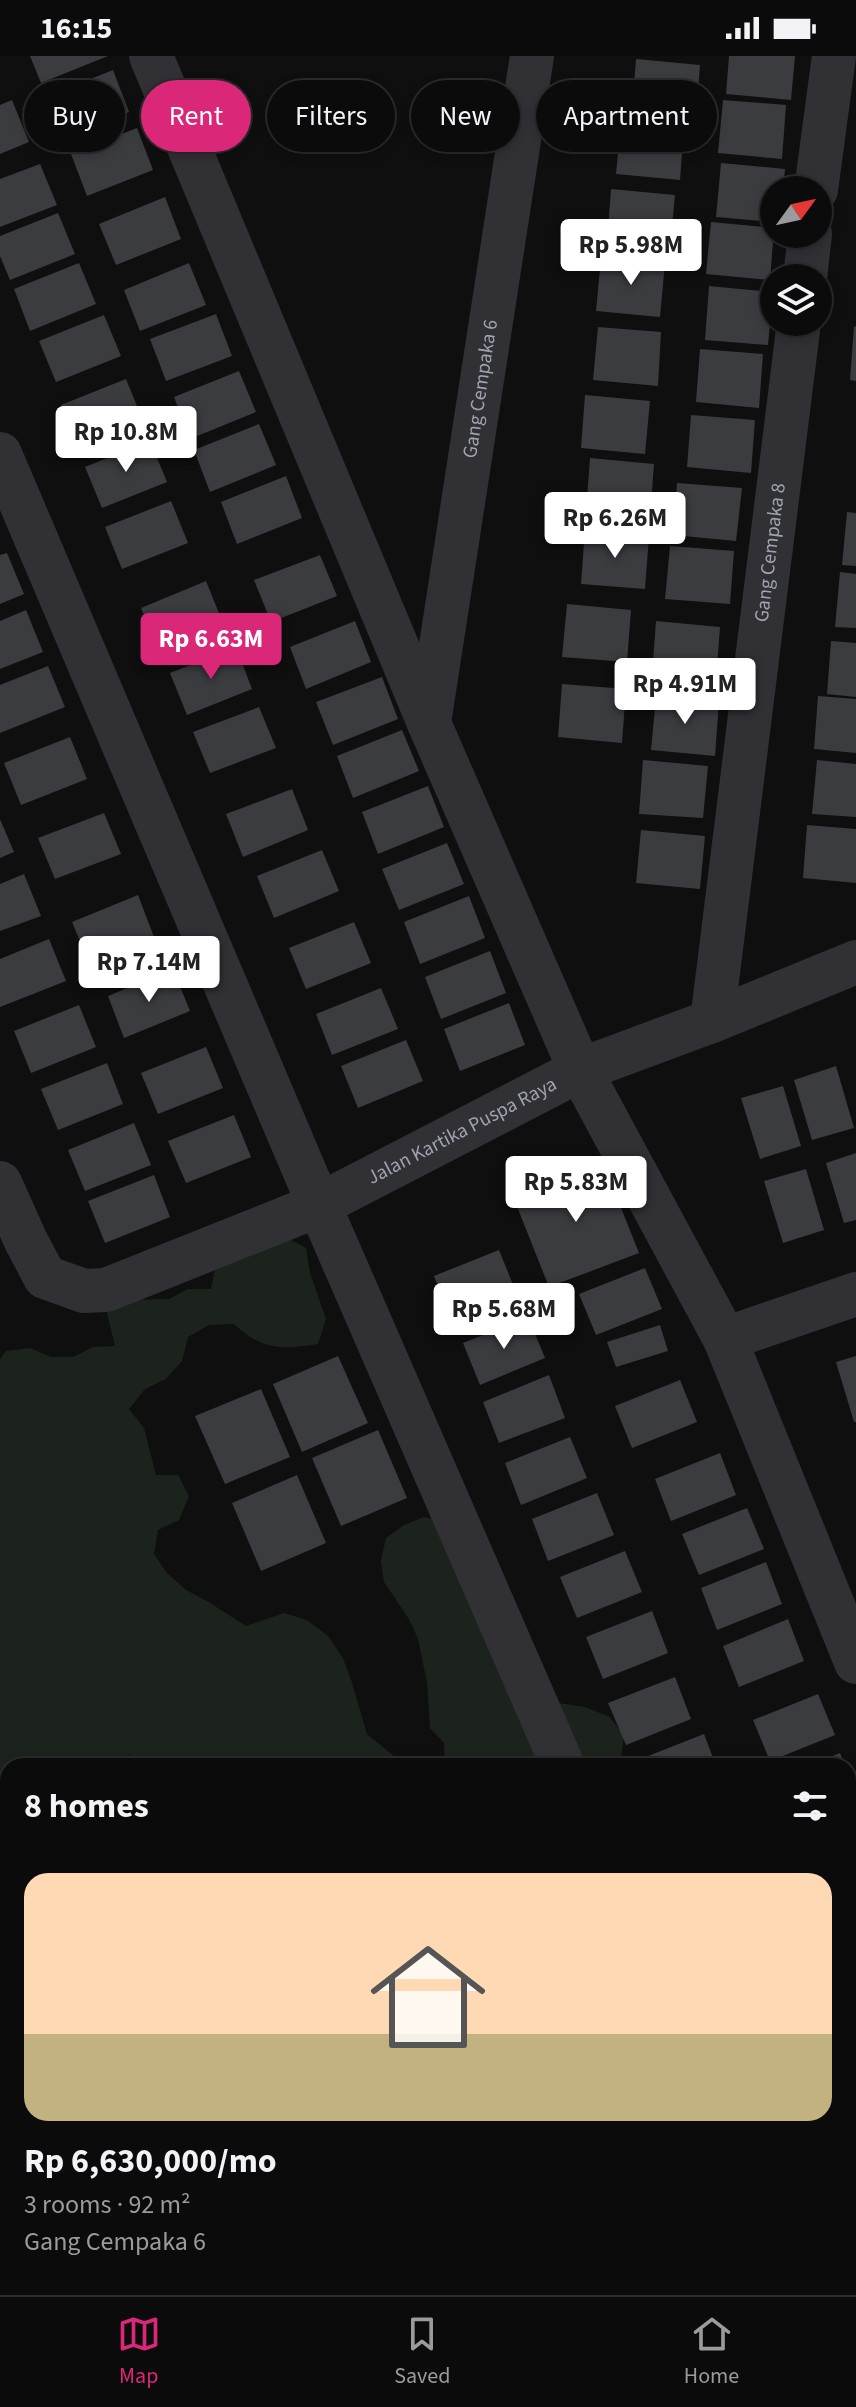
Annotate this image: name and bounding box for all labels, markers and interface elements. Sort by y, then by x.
text: 16:15 [40,7,112,50]
chip: Buy [24,80,125,152]
chip: Rent [141,80,251,152]
chip: Filters [267,80,395,152]
chip: New [411,80,520,152]
chip: Apartment [536,80,717,152]
north arrow [760,176,832,248]
map controls [760,176,832,336]
pin: Rp 5.98M [548,219,714,287]
text: Rp 5.98M [579,226,683,263]
button: layers [760,264,832,336]
street label: Gang Cempaka 6 [456,318,505,460]
pin: Rp 10.8M [43,406,209,474]
text: Rp 10.8M [74,413,178,450]
street label: Gang Cempaka 8 [748,481,793,624]
pin: Rp 6.26M [532,492,698,560]
text: Rp 6.26M [563,499,667,536]
pin: Rp 6.63M [128,613,294,681]
text: Rp 6.63M [159,620,263,657]
pin: Rp 4.91M [602,658,768,726]
text: Rp 4.91M [633,665,737,702]
pin: Rp 7.14M [66,936,232,1004]
text: Rp 7.14M [97,943,201,980]
street label: Jalan Kartika Puspa Raya [362,1070,562,1192]
pin: Rp 5.83M [493,1156,659,1224]
text: Rp 5.83M [524,1163,628,1200]
pin: Rp 5.68M [421,1283,587,1351]
text: Rp 5.68M [452,1290,556,1327]
text: 8 homes [24,1782,149,1831]
icon: filters [788,1784,832,1828]
icon: home [356,1925,500,2069]
text: Rp 6,630,000/mo [24,2137,277,2186]
text: 3 rooms · 92 m² [24,2186,191,2223]
text: Gang Cempaka 6 [24,2223,206,2260]
tab: Map [117,2312,161,2392]
tab: Saved [394,2312,450,2392]
tab: Home [684,2312,739,2392]

